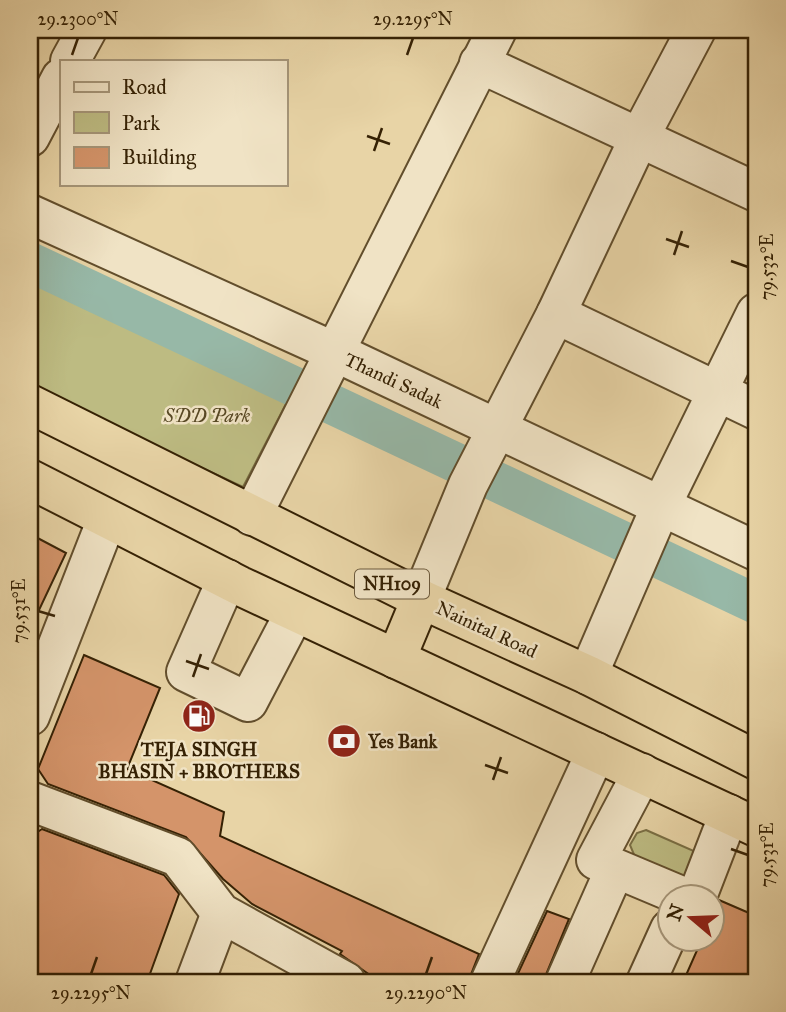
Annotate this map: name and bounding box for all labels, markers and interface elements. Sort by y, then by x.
text: 29.2300°N [37,8,119,30]
text: 29.2295°N [373,8,453,30]
legend [60,60,287,186]
text: Road [122,74,167,100]
text: Park [122,110,160,136]
text: Building [122,144,196,170]
text: 79.532°E [756,234,778,300]
street label: Thandi Sadak [341,348,447,413]
park label: SDD Park [163,404,251,427]
road number: NH109 [355,570,429,598]
text: 79.531°E [8,578,30,643]
street label: Nainital Road [433,596,541,663]
fuel station icon: TEJA SINGH BHASIN + BROTHERS [180,697,218,735]
bank icon: Yes Bank [325,722,363,760]
place label: Yes Bank [367,730,439,753]
place label: TEJA SINGH BHASIN + BROTHERS [98,738,300,783]
text: 79.531°E [756,822,778,887]
north arrow [656,883,726,953]
text: N [662,901,689,924]
text: 29.2295°N [51,982,131,1004]
text: 29.2290°N [385,982,467,1004]

